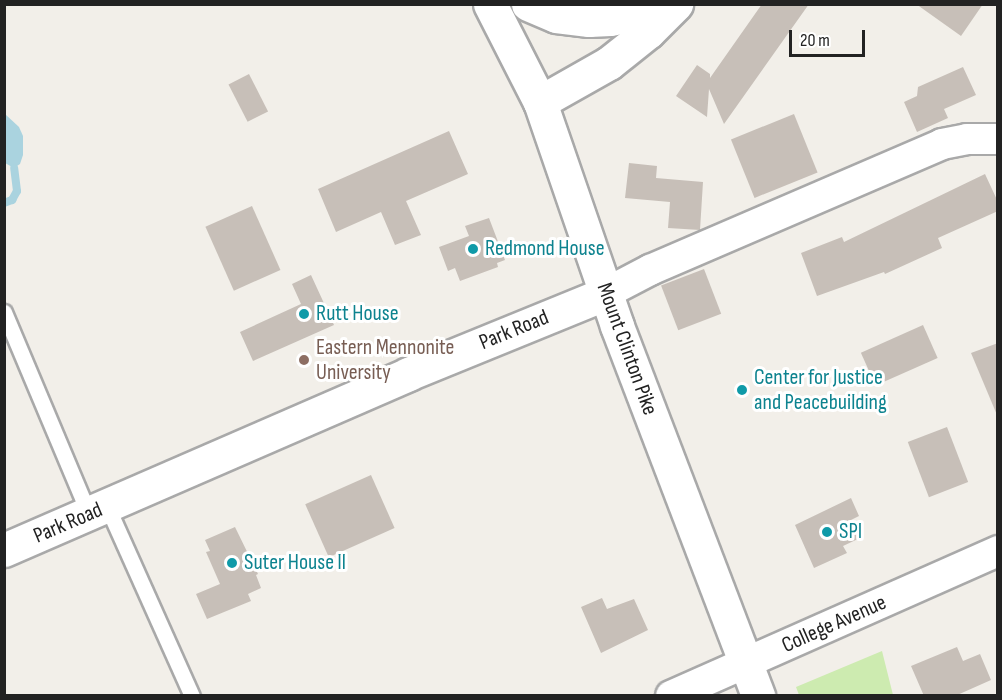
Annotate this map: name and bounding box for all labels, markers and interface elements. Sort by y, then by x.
scale bar [792,18,868,56]
text: 20 m [800,30,830,51]
place label: Redmond House [485,236,605,262]
marker: Redmond House [466,242,480,256]
street label: Mount Clinton Pike [591,279,663,419]
place label: Rutt House [316,301,398,327]
street label: Park Road [476,304,552,356]
marker: Rutt House [297,307,311,321]
place label: Eastern Mennonite University [316,334,454,386]
marker: Eastern Mennonite University [297,353,311,367]
place label: Center for Justice and Peacebuilding [754,364,887,416]
marker: Center for Justice and Peacebuilding [735,383,749,397]
street label: Park Road [30,497,106,549]
place label: SPI [839,519,862,545]
marker: SPI [820,525,834,539]
place label: Suter House ll [244,550,346,576]
marker: Suter House ll [225,556,239,570]
street label: College Avenue [778,589,890,659]

